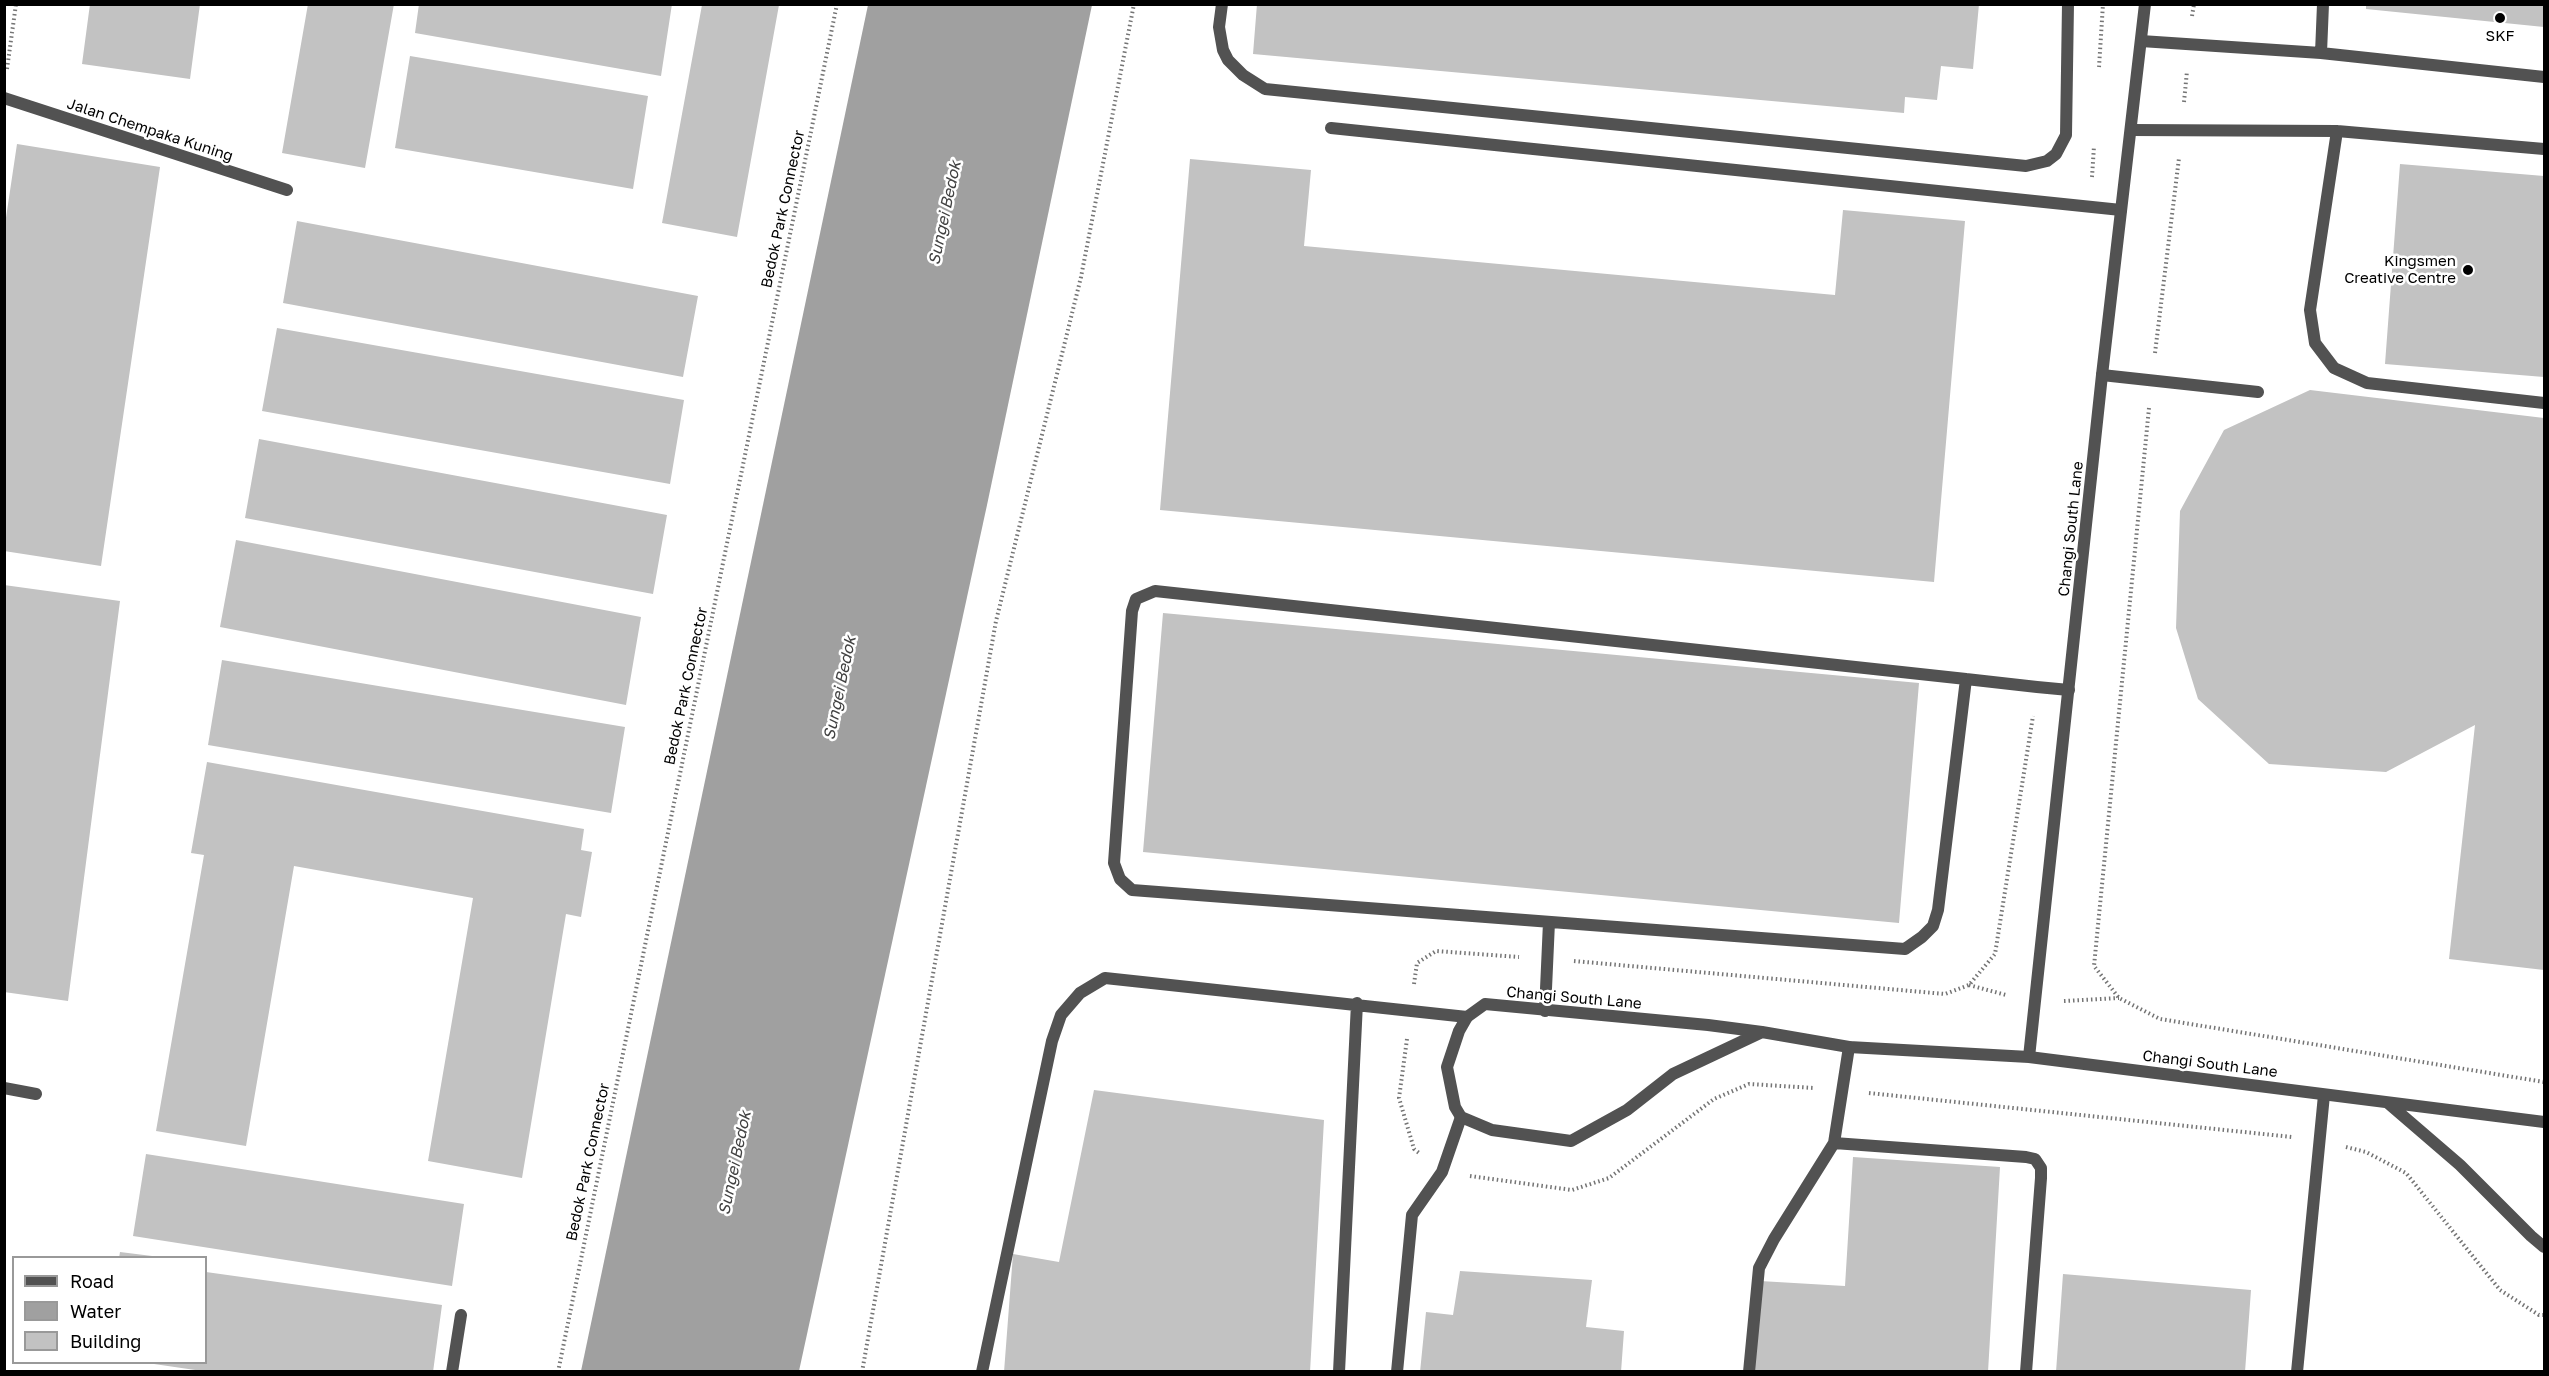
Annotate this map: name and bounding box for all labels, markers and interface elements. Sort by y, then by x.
marker: SKF [2493,11,2507,25]
place label: SKF [2486,27,2514,45]
street label: Jalan Chempaka Kuning [65,95,235,165]
street label: Bedok Park Connector [757,128,809,290]
water label: Sungei Bedok [925,159,965,267]
place label: Kingsmen Creative Centre [2344,252,2456,287]
marker: Kingsmen Creative Centre [2461,263,2475,277]
street label: Changi South Lane [2055,460,2087,598]
street label: Bedok Park Connector [660,605,712,767]
water label: Sungei Bedok [820,634,860,742]
street label: Changi South Lane [1506,983,1642,1013]
street label: Changi South Lane [2141,1047,2279,1081]
street label: Bedok Park Connector [562,1081,614,1243]
water label: Sungei Bedok [715,1109,755,1217]
legend [12,1256,207,1364]
text: Road [70,1270,114,1292]
text: Water [70,1300,121,1322]
text: Building [70,1330,141,1352]

